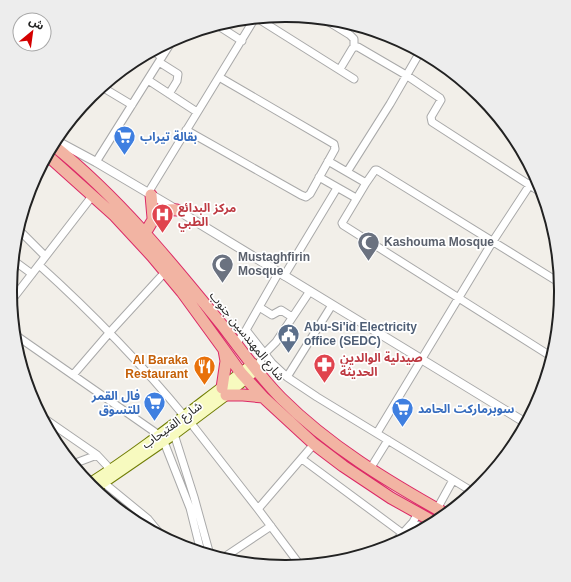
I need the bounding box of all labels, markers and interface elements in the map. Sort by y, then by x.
north arrow [12,12,52,52]
text: ش [27,14,46,33]
supermarket icon: بقالة تيراب [111,124,137,157]
place label: بقالة تيراب [140,130,198,144]
place label: مركز البدائع الطبي [178,201,236,232]
hospital icon: مركز البدائع الطبي [149,202,175,235]
mosque icon: Kashouma Mosque [355,229,381,262]
place label: Kashouma Mosque [384,235,494,249]
place label: Mustaghfirin Mosque [238,250,310,278]
mosque icon: Mustaghfirin Mosque [209,251,235,284]
street label: شارع المهندسين جنوب [205,288,287,385]
place label: Abu-Si'id Electricity office (SEDC) [304,320,417,348]
public building icon: Abu-Si'id Electricity office (SEDC) [275,321,301,354]
place label: صيدلية الوالدين الحديثة [340,351,423,379]
pharmacy icon: صيدلية الوالدين الحديثة [312,352,338,385]
place label: Al Baraka Restaurant [125,353,188,381]
restaurant icon: Al Baraka Restaurant [191,354,217,387]
place label: فال القمر للتسوق [91,389,140,417]
supermarket icon: فال القمر للتسوق [142,390,168,423]
supermarket icon: سوبرماركت الحامد [390,396,416,429]
street label: شارع الفتيحاب [139,399,206,453]
place label: سوبرماركت الحامد [418,402,514,416]

